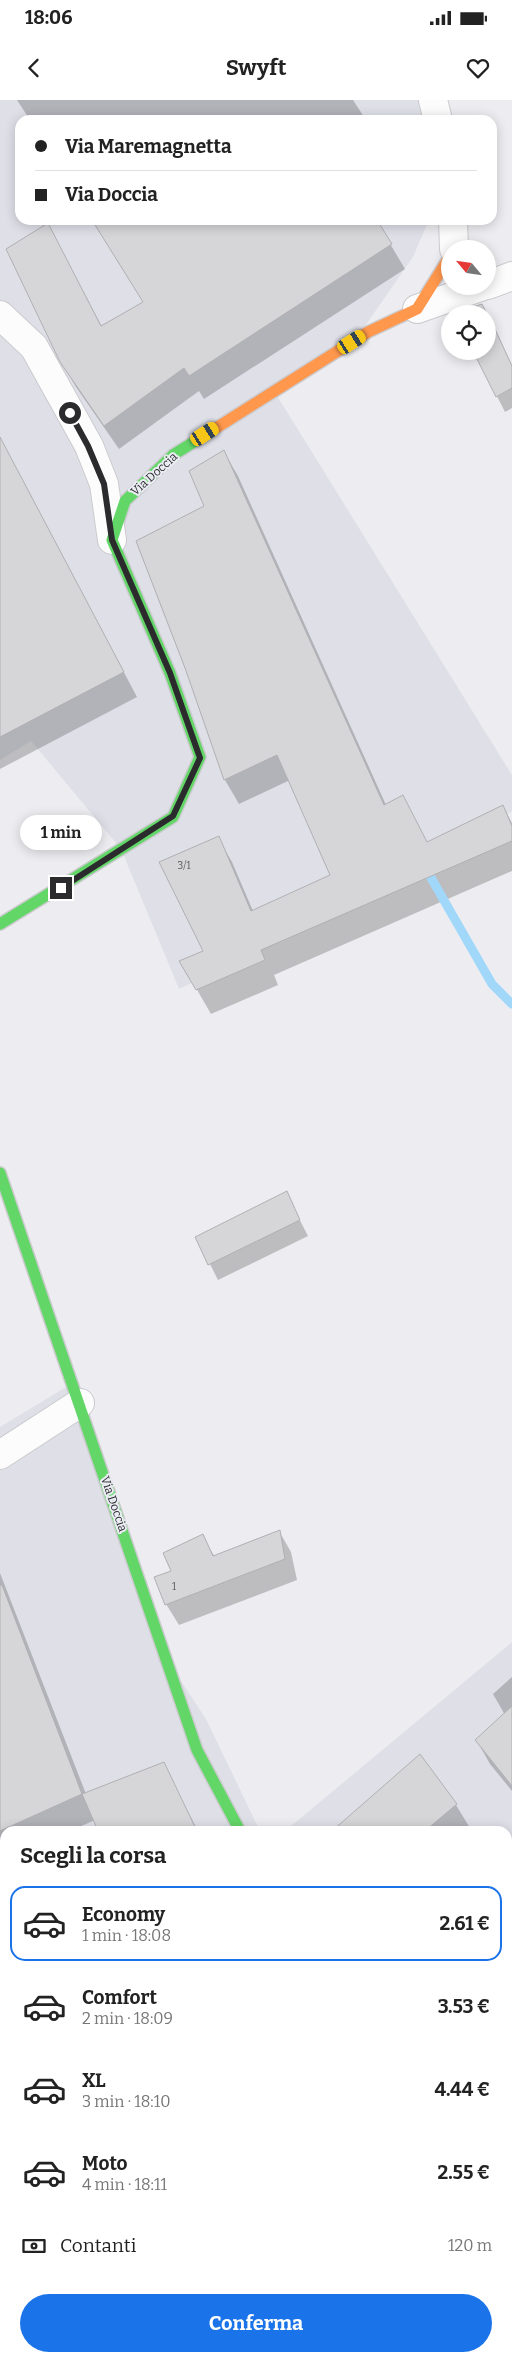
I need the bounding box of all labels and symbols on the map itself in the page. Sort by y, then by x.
north arrow [441,240,496,295]
car [335,328,368,356]
route start [59,402,81,424]
car [188,420,221,448]
street label: Via Doccia [128,449,180,498]
callout: 1 min [20,816,102,850]
house number: 3/1 [178,860,190,872]
route end [50,877,72,899]
street label: Via Doccia [98,1475,130,1534]
house number: 1 [172,1581,176,1593]

